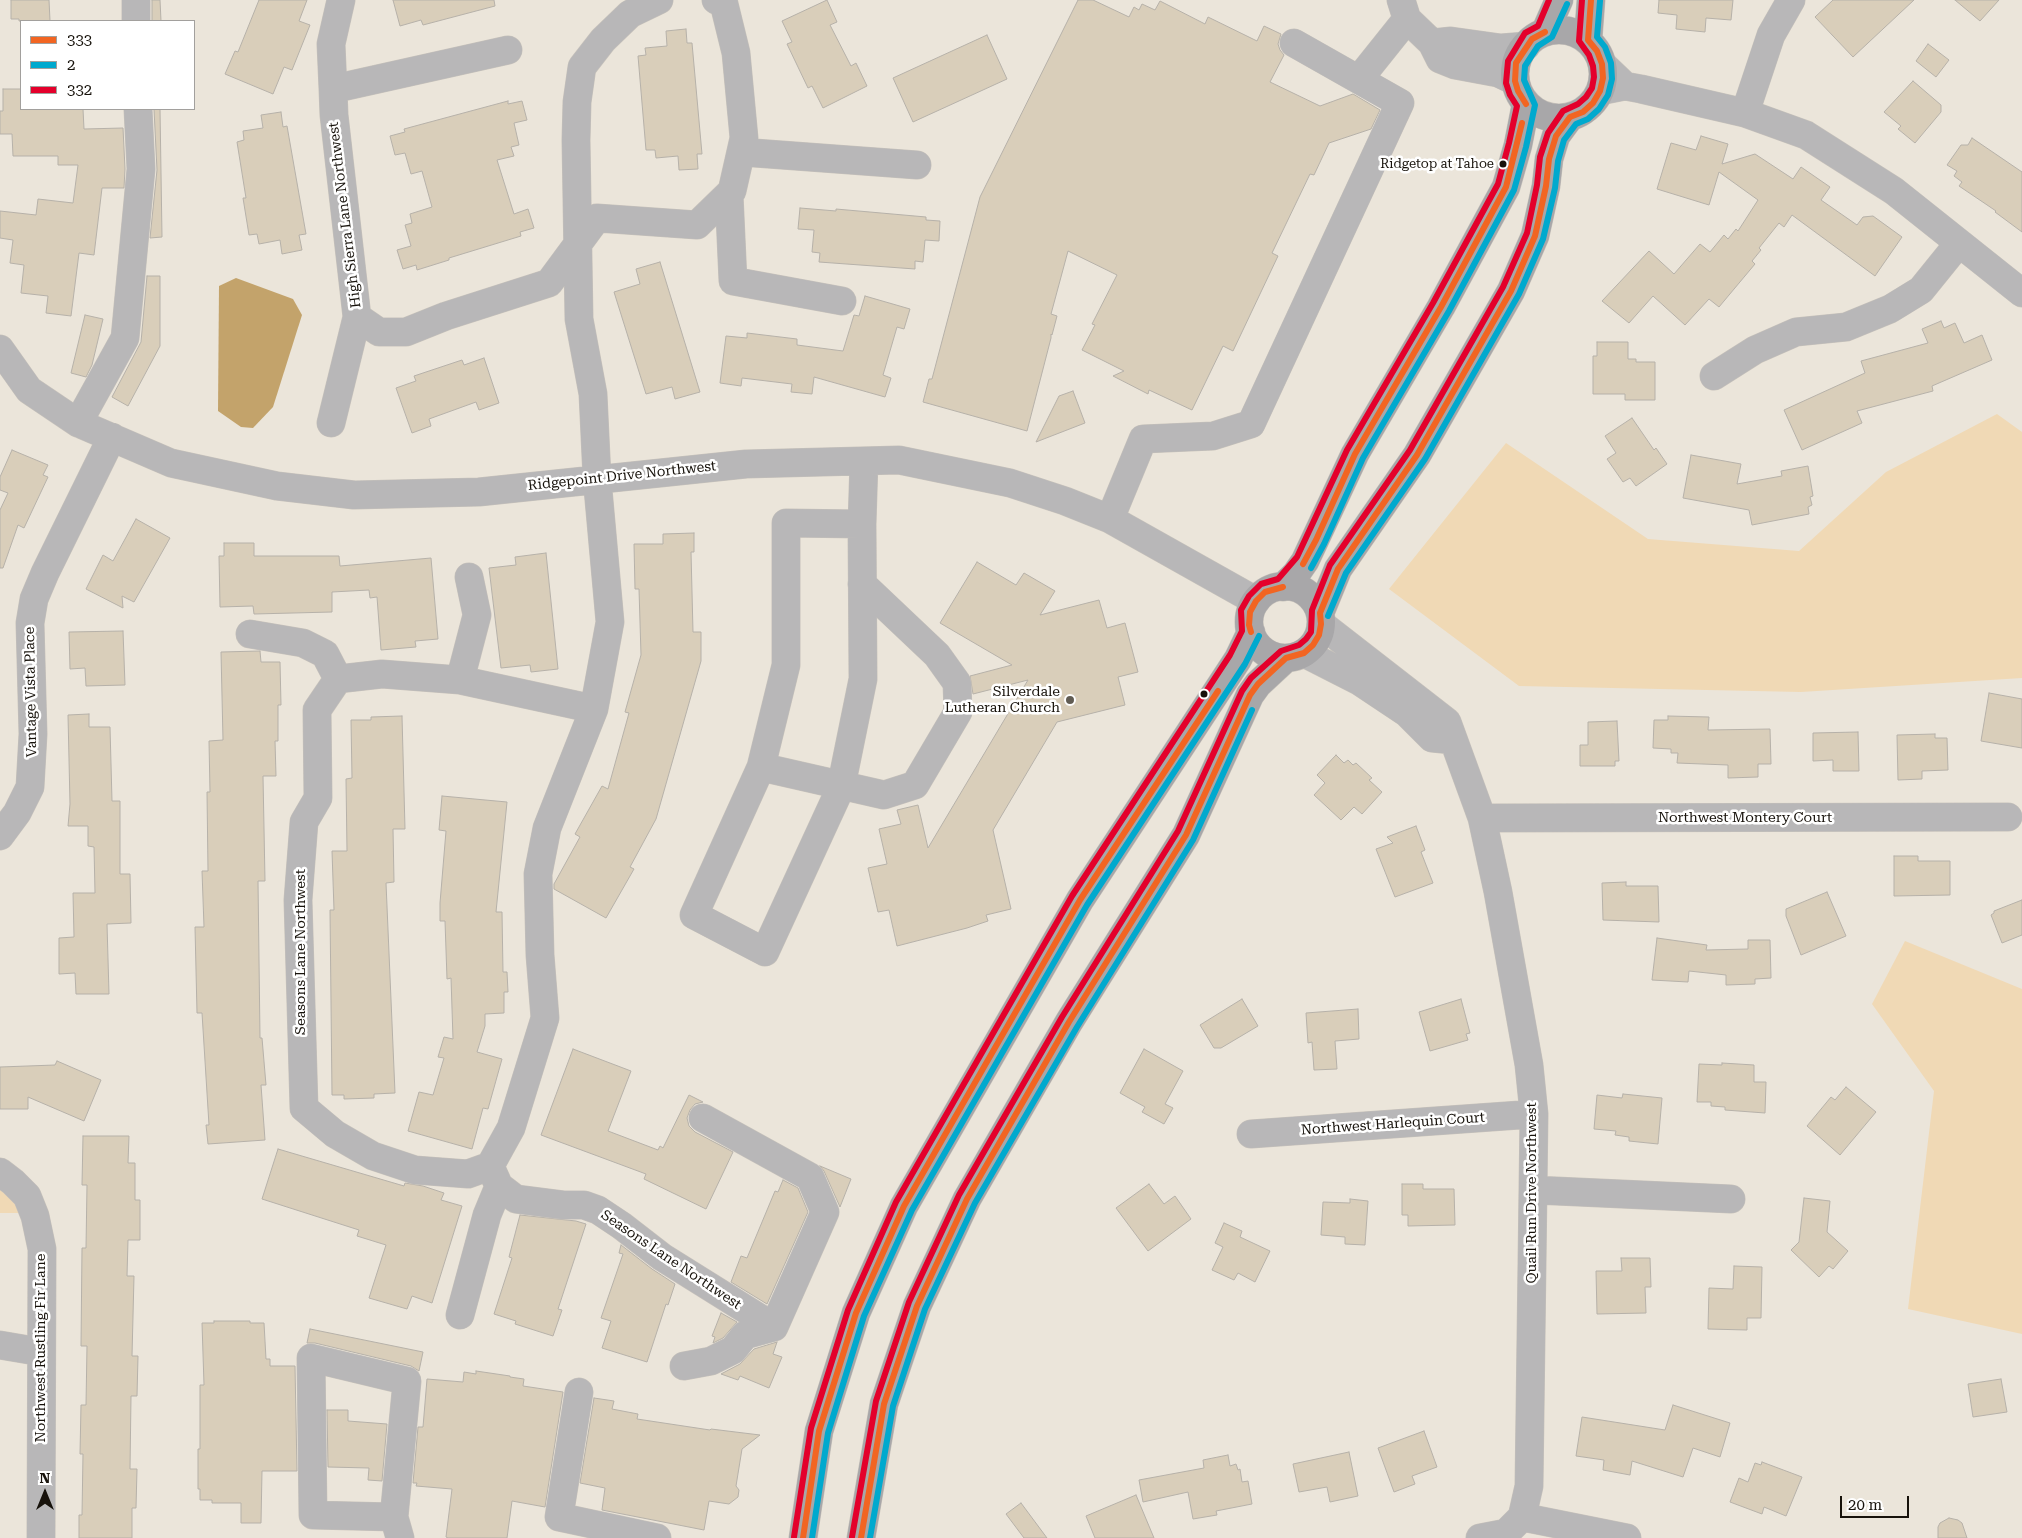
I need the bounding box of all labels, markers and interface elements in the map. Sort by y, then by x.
legend [20,20,195,110]
text: 333 [67,31,92,49]
text: 2 [67,56,75,74]
text: 332 [67,81,92,99]
street label: High Sierra Lane Northwest [325,121,365,309]
place label: Ridgetop at Tahoe [1380,156,1494,172]
marker: Ridgetop at Tahoe [1498,159,1508,169]
street label: Ridgepoint Drive Northwest [527,458,717,494]
street label: Vantage Vista Place [21,627,41,757]
place label: Silverdale Lutheran Church [945,684,1060,716]
unlabelled marker [1199,689,1209,699]
marker: Silverdale Lutheran Church [1064,694,1076,706]
street label: Northwest Montery Court [1658,810,1832,826]
street label: Seasons Lane Northwest [293,869,309,1035]
street label: Quail Run Drive Northwest [1524,1102,1540,1284]
street label: Northwest Harlequin Court [1300,1109,1486,1139]
street label: Seasons Lane Northwest [598,1207,744,1313]
street label: Northwest Rustling Fir Lane [33,1254,49,1442]
north arrow [20,1468,70,1518]
text: N [40,1470,50,1486]
scale bar [1842,1486,1911,1518]
text: 20 m [1848,1496,1882,1514]

